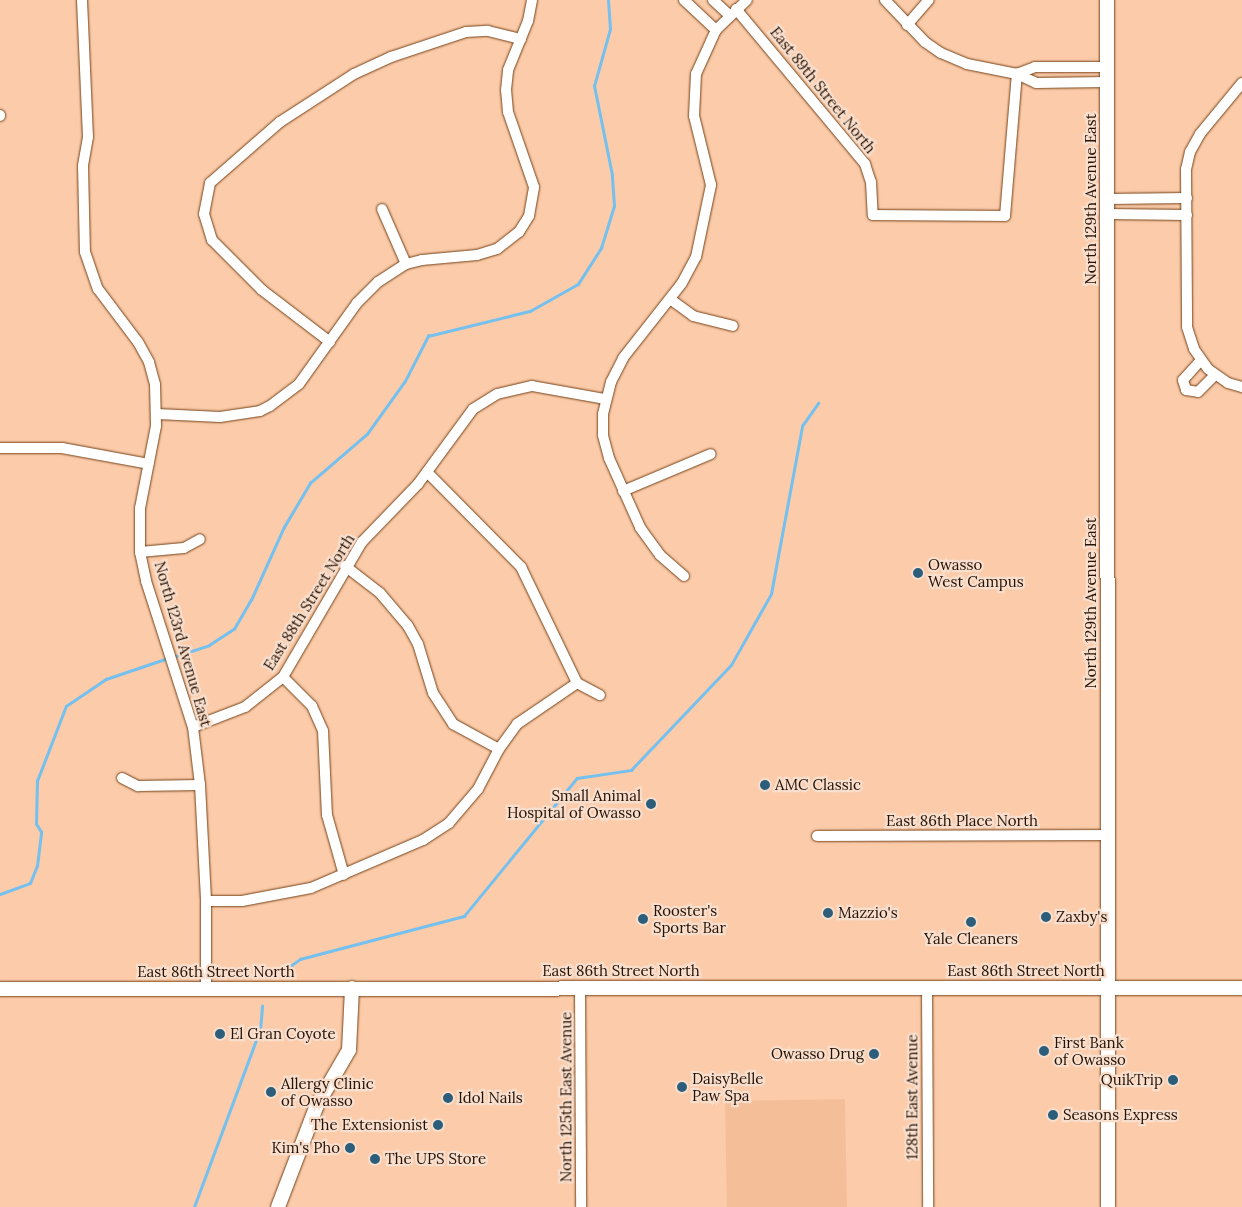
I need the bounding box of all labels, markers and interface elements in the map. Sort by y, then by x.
street label: East 89th Street North [766,23,880,157]
street label: North 129th Avenue East [1082,114,1100,284]
street label: North 129th Avenue East [1082,518,1100,688]
street label: East 88th Street North [260,531,358,673]
place label: Owasso West Campus [928,555,1024,590]
street label: North 123rd Avenue East [151,559,215,729]
marker: Owasso West Campus [912,567,924,579]
place label: AMC Classic [775,776,861,794]
marker: AMC Classic [759,779,771,791]
place label: Small Animal Hospital of Owasso [507,786,641,821]
marker: Small Animal Hospital of Owasso [645,798,657,810]
street label: East 86th Place North [886,812,1038,830]
place label: Rooster's Sports Bar [653,901,726,936]
place label: Mazzio's [838,904,898,922]
marker: Mazzio's [822,907,834,919]
place label: Zaxby's [1056,908,1107,926]
marker: Zaxby's [1040,911,1052,923]
marker: Rooster's Sports Bar [637,913,649,925]
marker: Yale Cleaners [965,916,977,928]
place label: Yale Cleaners [924,930,1018,948]
street label: East 86th Street North [542,962,700,980]
street label: East 86th Street North [947,962,1105,980]
street label: East 86th Street North [137,963,295,981]
street label: North 125th East Avenue [557,1012,575,1182]
place label: El Gran Coyote [230,1025,336,1043]
marker: El Gran Coyote [214,1028,226,1040]
place label: First Bank of Owasso [1054,1033,1126,1068]
street label: 128th East Avenue [903,1034,921,1160]
place label: Owasso Drug [771,1045,864,1063]
marker: First Bank of Owasso [1038,1045,1050,1057]
marker: Owasso Drug [868,1048,880,1060]
place label: DaisyBelle Paw Spa [692,1069,763,1104]
place label: QuikTrip [1101,1071,1163,1089]
place label: Allergy Clinic of Owasso [281,1074,374,1109]
marker: QuikTrip [1167,1074,1179,1086]
marker: DaisyBelle Paw Spa [676,1081,688,1093]
marker: Allergy Clinic of Owasso [265,1086,277,1098]
place label: Idol Nails [458,1089,523,1107]
marker: Idol Nails [442,1092,454,1104]
place label: Seasons Express [1063,1106,1178,1124]
marker: Seasons Express [1047,1109,1059,1121]
place label: The Extensionist [311,1116,428,1134]
marker: The Extensionist [432,1119,444,1131]
place label: Kim's Pho [272,1139,340,1157]
marker: Kim's Pho [344,1142,356,1154]
place label: The UPS Store [385,1150,486,1168]
marker: The UPS Store [369,1153,381,1165]

